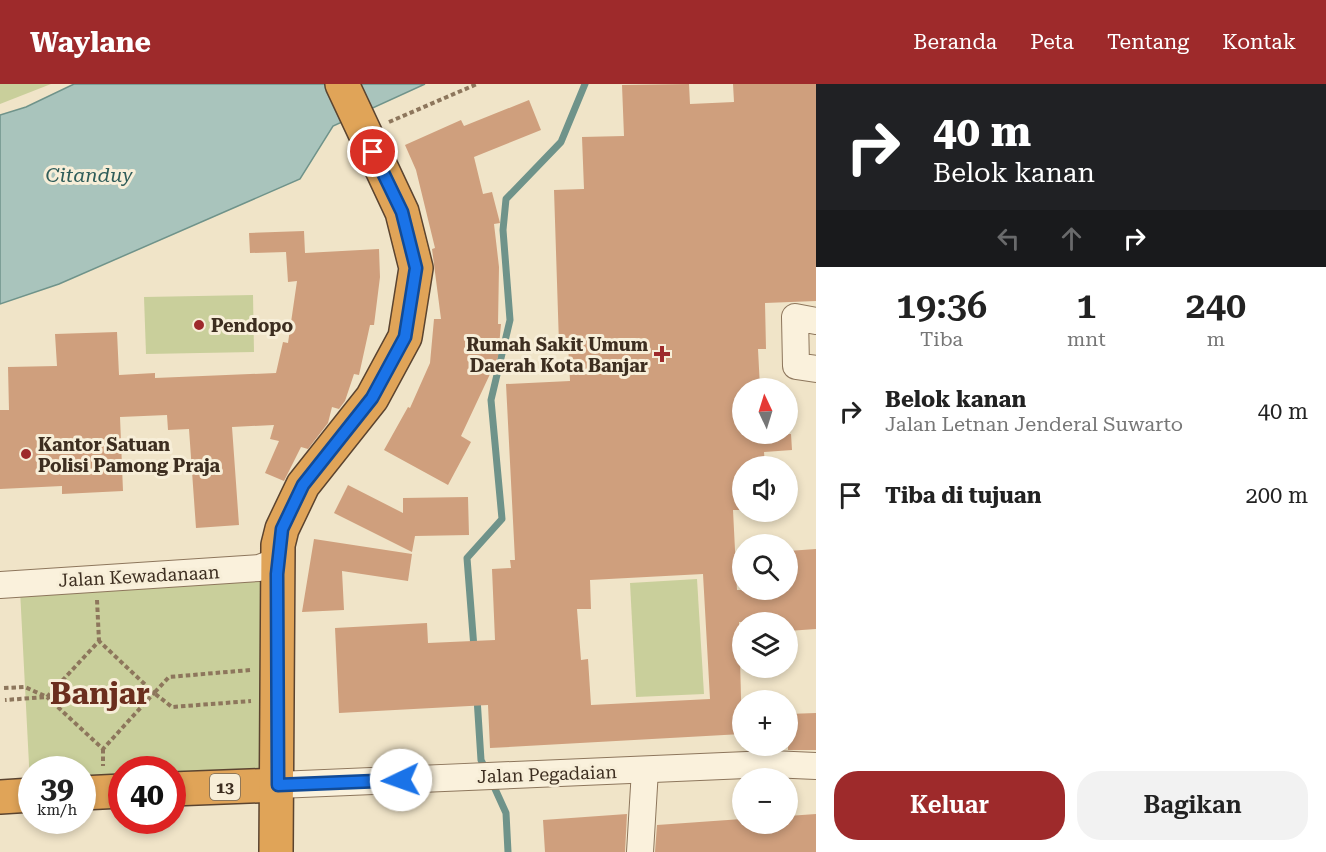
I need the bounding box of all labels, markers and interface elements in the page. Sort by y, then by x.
text: Waylane [30,26,151,59]
text: Beranda [913,30,997,54]
text: Peta [1030,30,1074,54]
text: Tentang [1107,30,1189,54]
text: Kontak [1222,30,1296,54]
text: 40 m [933,107,1031,156]
icon: right [834,108,912,186]
pin [347,126,398,177]
icon: arrive [356,135,389,168]
text: Belok kanan [933,157,1095,189]
water label: Citanduy [45,163,133,187]
icon: left [992,222,1025,255]
icon: ahead [1055,222,1088,255]
icon: right [1118,222,1151,255]
text: 19:36 [896,285,987,327]
text: 1 [1076,285,1096,327]
text: 240 [1186,285,1246,327]
place label: Pendopo [211,315,293,336]
marker: Pendopo [192,318,206,332]
text: Tiba [920,327,963,351]
text: mnt [1067,327,1106,351]
text: m [1207,327,1225,351]
place label: Rumah Sakit Umum Daerah Kota Banjar [466,334,649,376]
marker: Rumah Sakit Umum Daerah Kota Banjar [653,345,671,363]
north arrow [732,378,798,444]
map controls [732,378,798,834]
text: Belok kanan [885,387,1026,412]
icon: right [834,395,867,428]
text: 40 m [1258,399,1308,424]
text: Jalan Letnan Jenderal Suwarto [885,412,1183,436]
place label: Kantor Satuan Polisi Pamong Praja [38,434,221,476]
marker: Kantor Satuan Polisi Pamong Praja [19,447,33,461]
button: sound [732,456,798,522]
icon: arrive [834,479,867,512]
text: Tiba di tujuan [885,483,1041,508]
text: 200 m [1245,483,1308,508]
button: search [732,534,798,600]
street label: Jalan Kewadanaan [58,561,221,591]
button: layers [732,612,798,678]
district label: Banjar [50,676,150,711]
button: + [732,690,798,756]
position arrow [369,748,433,812]
speed limit sign: 40 [108,756,186,834]
street label: Jalan Pegadaian [477,761,618,787]
button: − [732,768,798,834]
text: 39 [40,770,74,805]
button: Keluar [834,771,1065,840]
button: Bagikan [1077,771,1308,840]
road number: 13 [210,774,240,800]
text: km/h [37,801,77,819]

